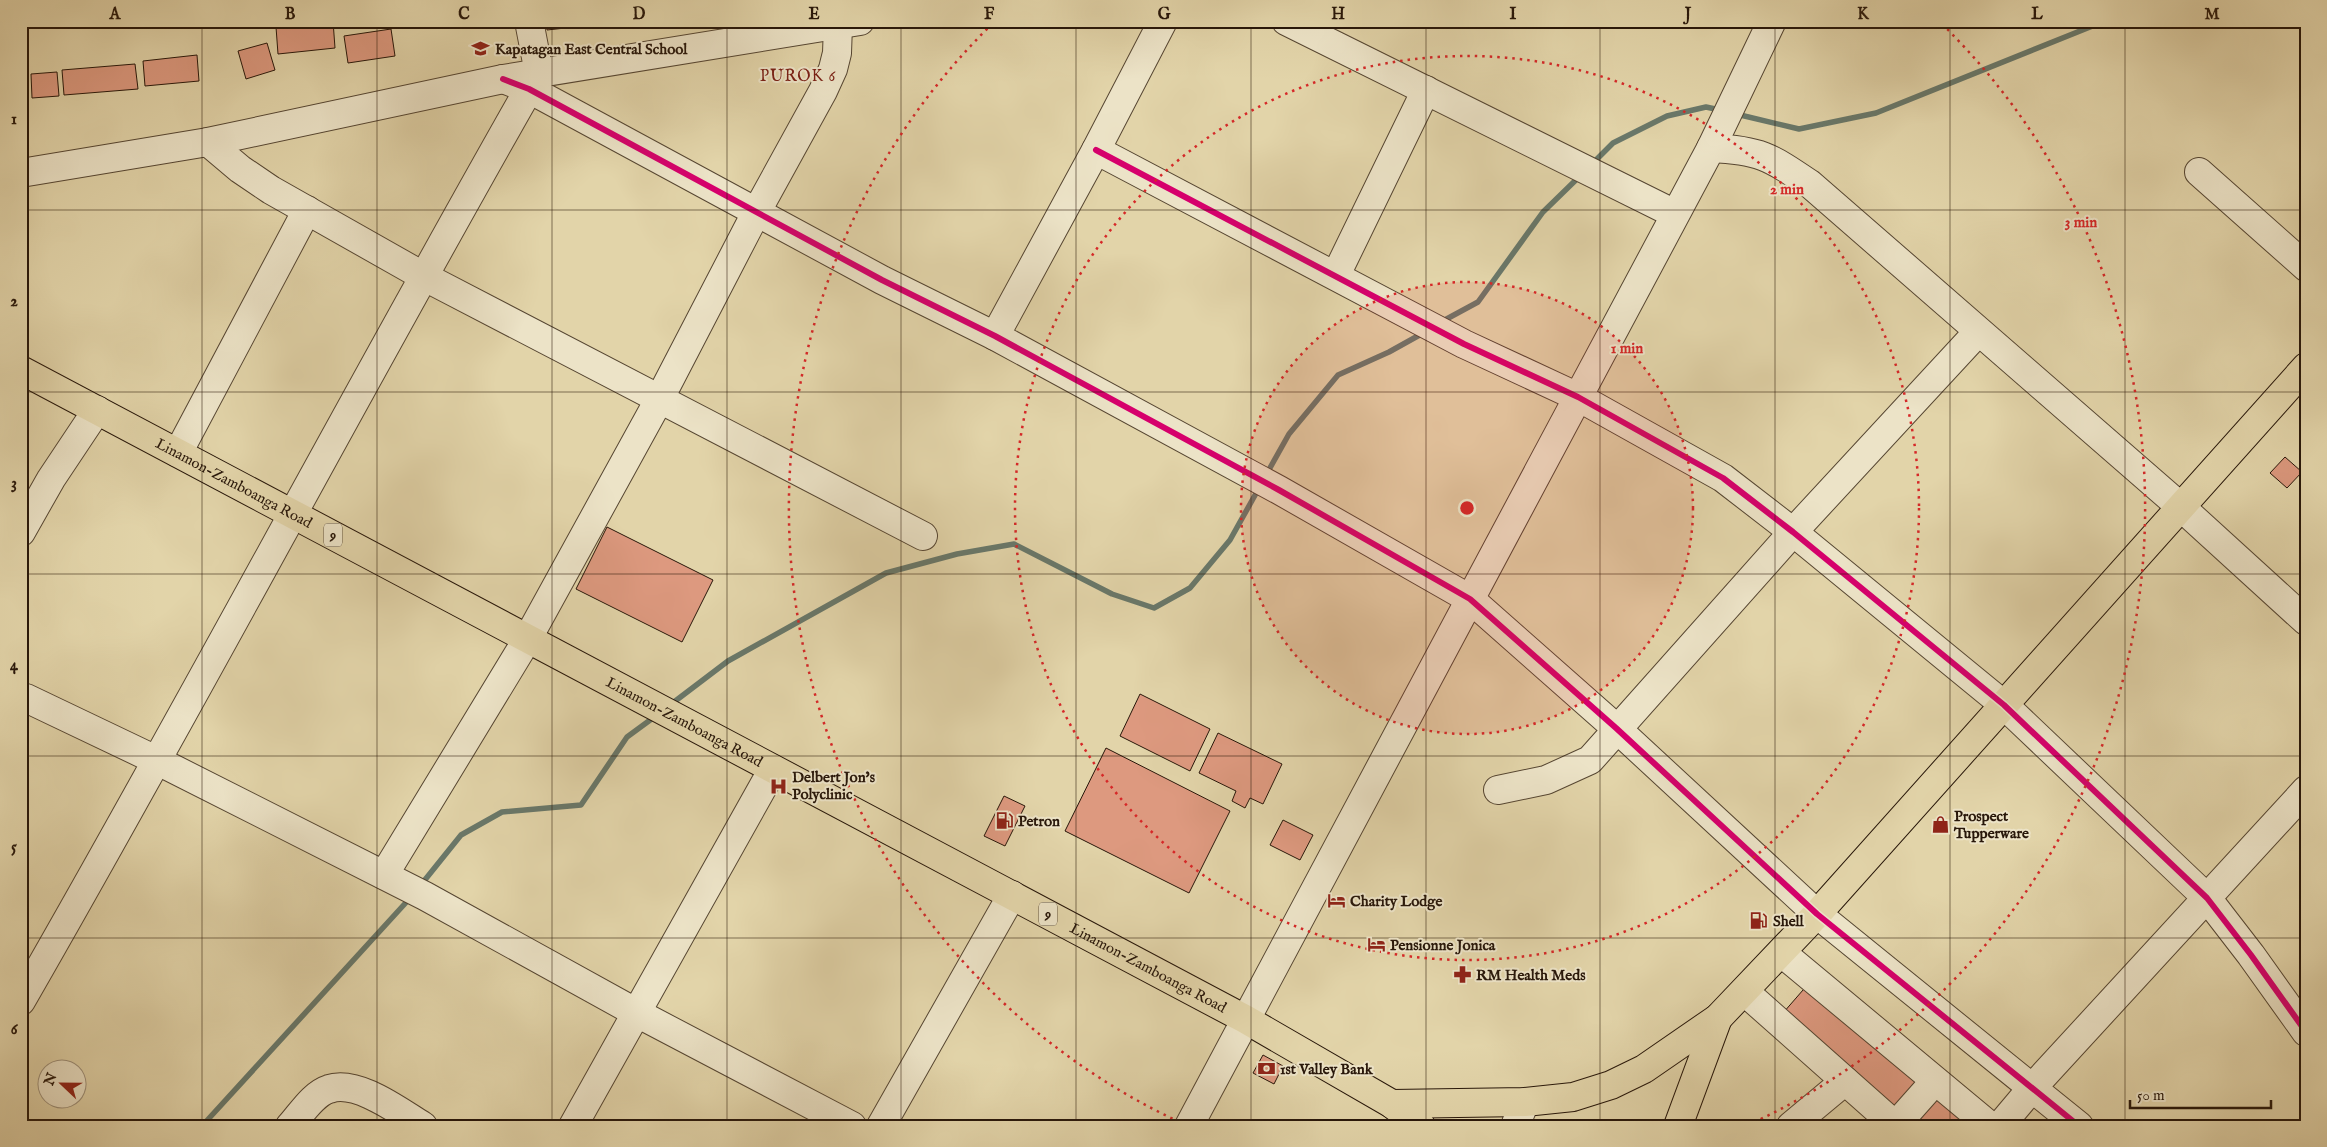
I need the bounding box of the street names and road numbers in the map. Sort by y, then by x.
street label: Linamon-Zamboanga Road [152,434,316,533]
road number: 9 [324,524,342,546]
street label: Linamon-Zamboanga Road [603,673,767,772]
road number: 9 [1039,902,1057,926]
street label: Linamon-Zamboanga Road [1066,919,1231,1018]

